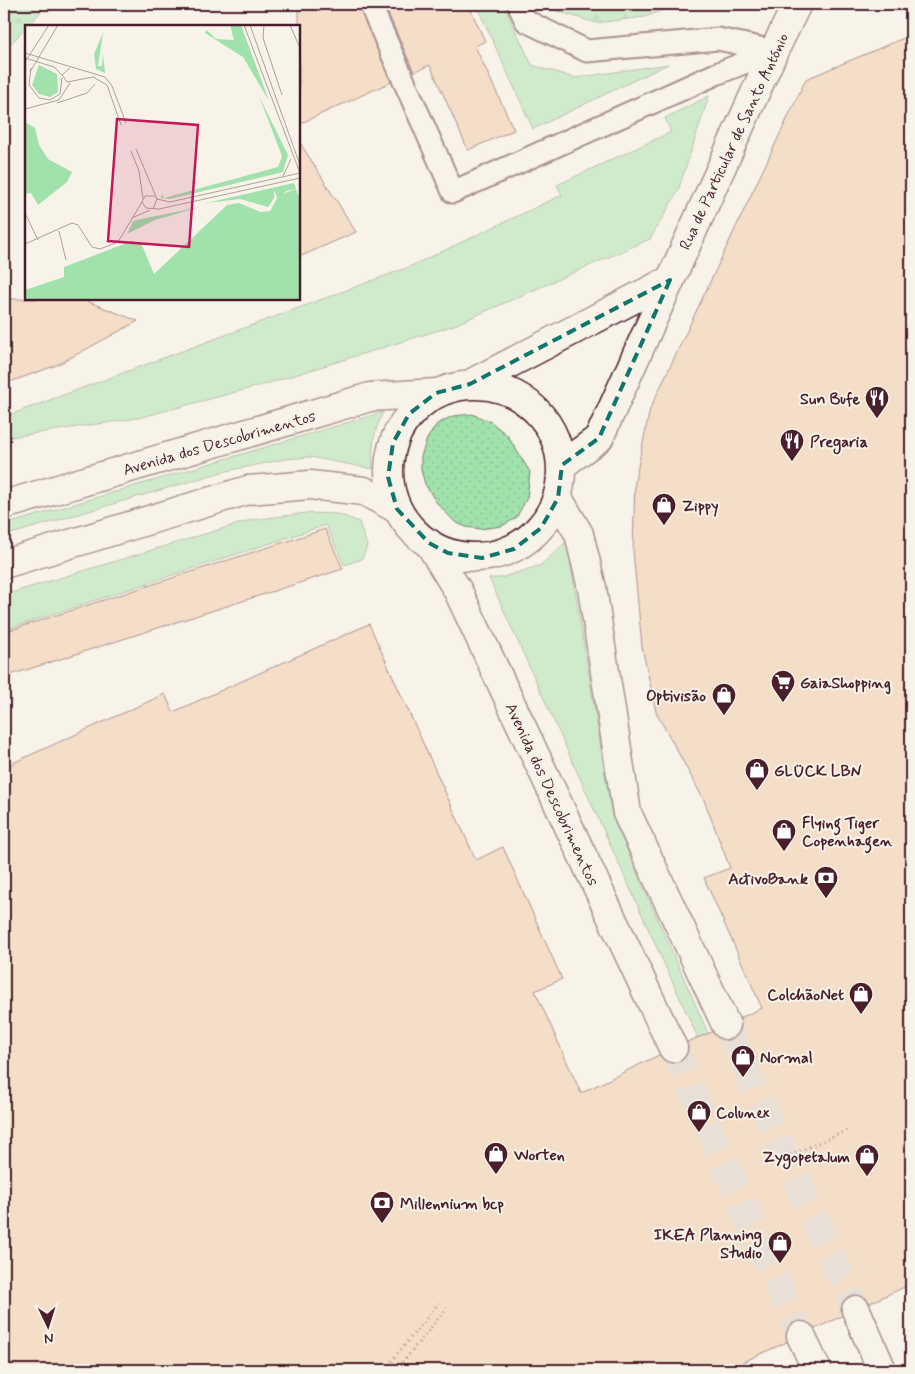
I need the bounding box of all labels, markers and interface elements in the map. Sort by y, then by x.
inset map [25,25,300,300]
street label: Rua de Particular de Santo António [675,30,794,253]
restaurant icon: Sun Bufe [864,385,890,419]
place label: Sun Bufe [800,389,860,410]
street label: Avenida dos Descobrimentos [121,406,318,481]
restaurant icon: Pregaria [779,428,805,462]
place label: Pregaria [810,432,868,455]
shop icon: Zippy [651,492,677,526]
place label: Zippy [682,496,719,517]
supermarket icon: GaiaShopping [770,669,796,703]
place label: GaiaShopping [800,673,891,695]
shop icon: Optivisão [711,682,737,716]
place label: Optivisão [646,686,706,707]
street label: Avenida dos Descobrimentos [500,700,603,890]
shop icon: GLÜCK LBN [744,757,770,791]
place label: GLÜCK LBN [774,761,862,782]
place label: Flying Tiger Copenhagen [802,813,893,854]
shop icon: Flying Tiger Copenhagen [771,818,797,852]
bank icon: ActivoBank [813,865,839,899]
place label: ActivoBank [728,869,808,890]
shop icon: ColchãoNet [848,981,874,1015]
place label: ColchãoNet [767,985,844,1006]
shop icon: Normal [730,1044,756,1078]
place label: Normal [760,1048,813,1069]
shop icon: Colunex [686,1099,712,1133]
place label: Colunex [716,1103,770,1124]
shop icon: Worten [483,1141,509,1175]
shop icon: Zygopetalum [854,1143,880,1177]
place label: Worten [513,1145,565,1166]
place label: Zygopetalum [763,1147,850,1170]
bank icon: Millennium bcp [369,1190,395,1224]
place label: Millennium bcp [400,1194,504,1215]
place label: IKEA Planning Studio [654,1225,762,1264]
shop icon: IKEA Planning Studio [767,1230,793,1264]
north arrow [22,1302,72,1352]
text: N [44,1329,54,1347]

